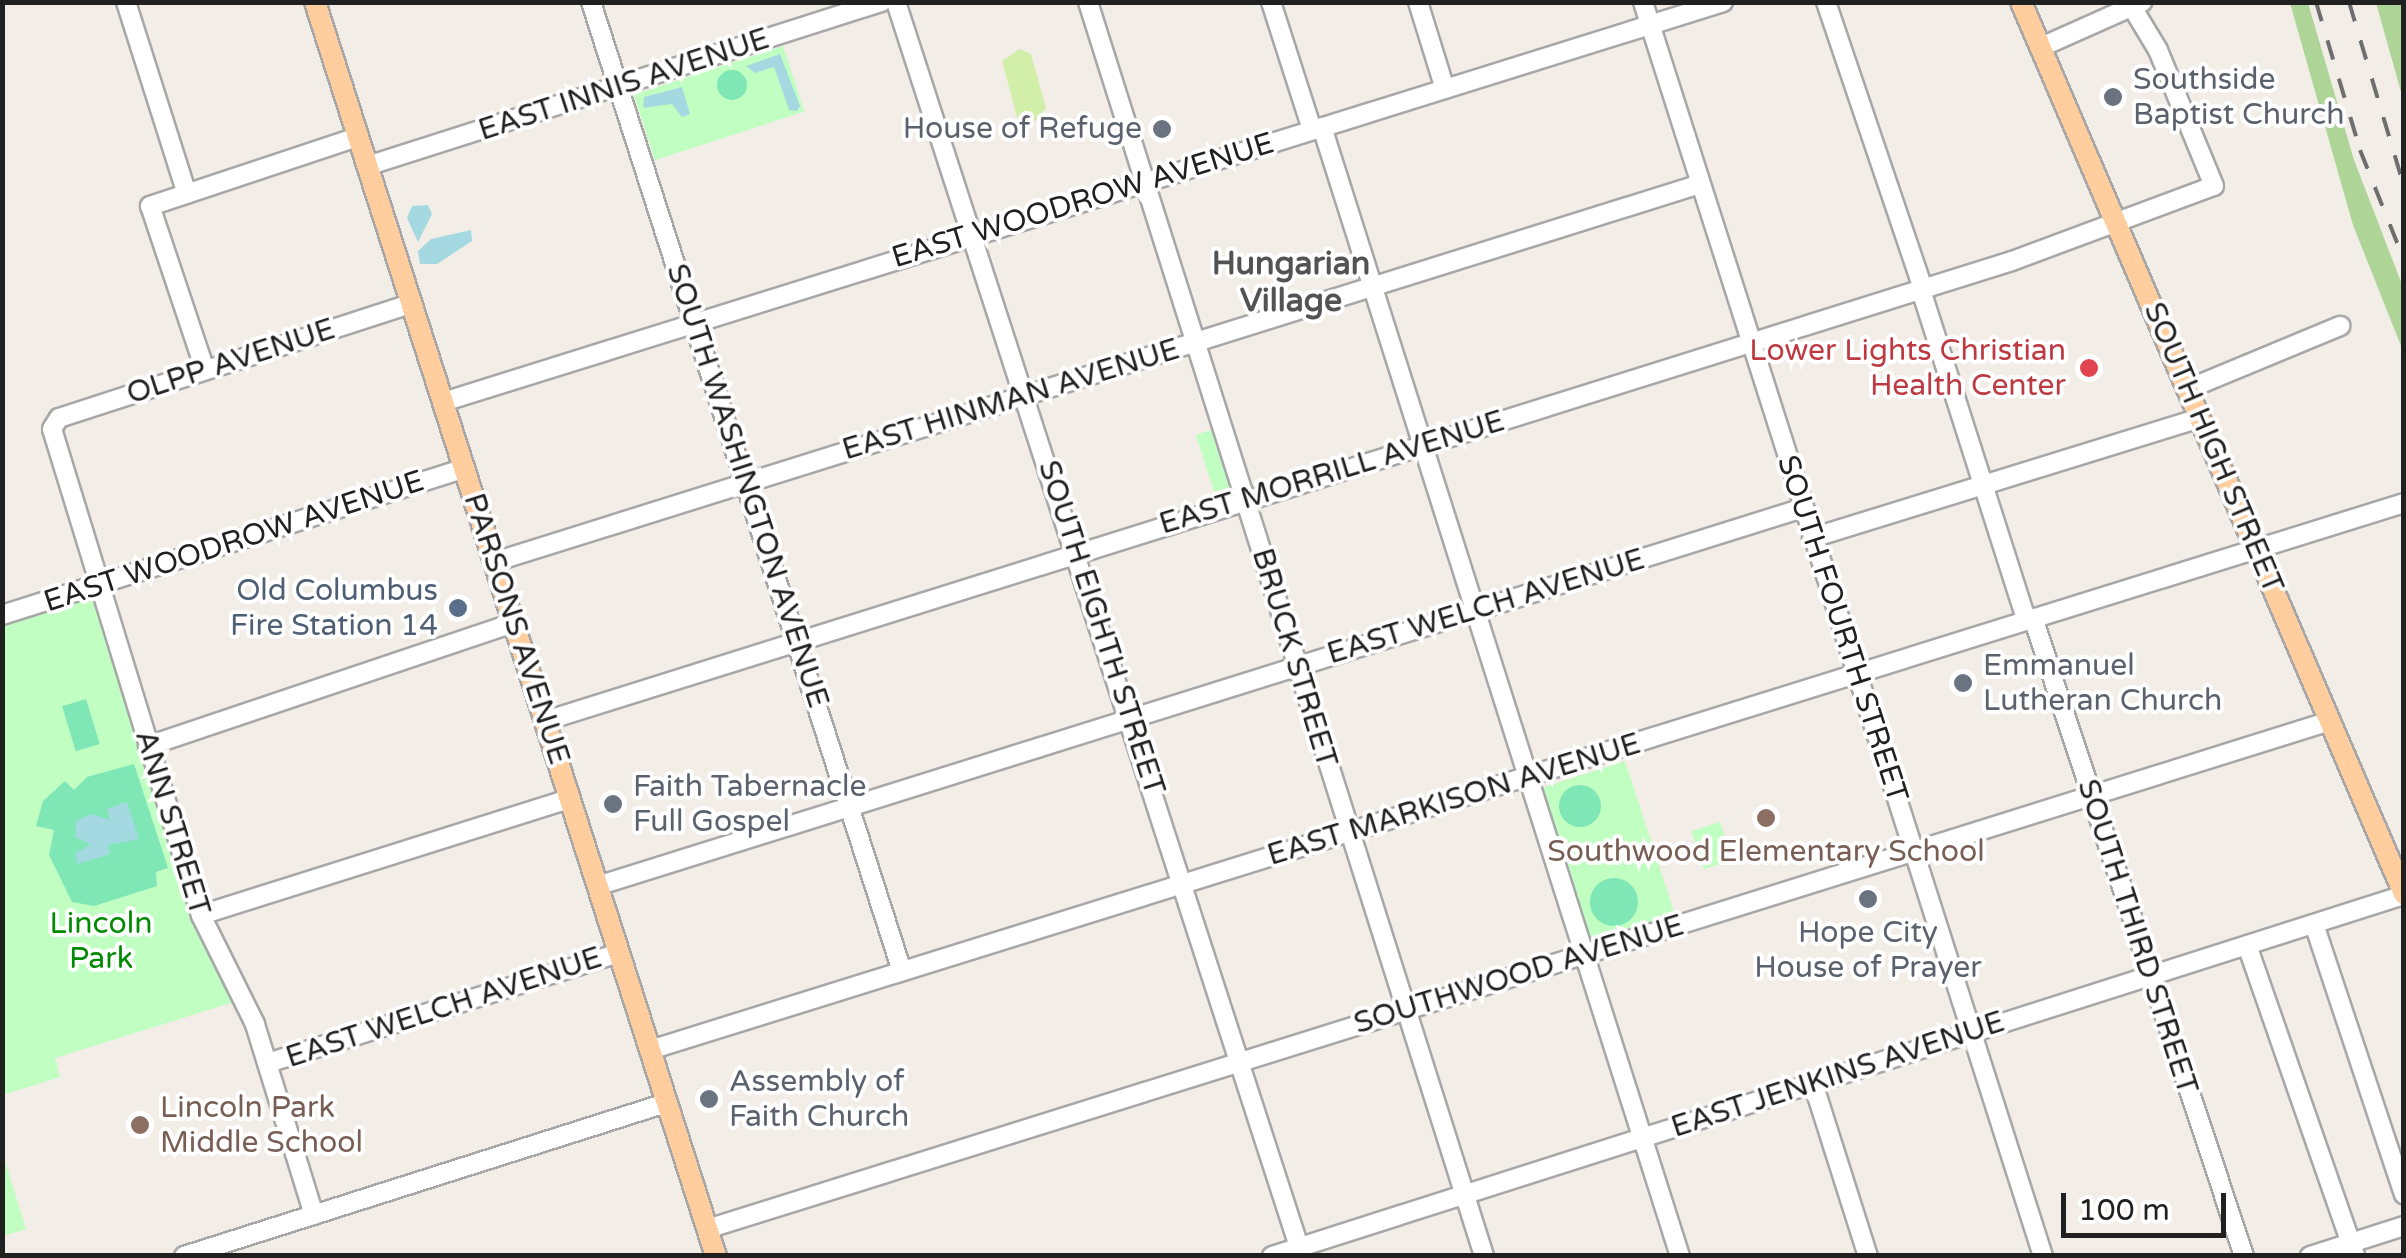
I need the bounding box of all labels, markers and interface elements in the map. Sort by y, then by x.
street label: EAST INNIS AVENUE [474,21,774,149]
place label: Southside Baptist Church [2133,62,2344,132]
marker: Southside Baptist Church [2102,86,2124,108]
place label: House of Refuge [903,111,1142,147]
marker: House of Refuge [1151,118,1173,140]
street label: EAST WOODROW AVENUE [888,126,1278,276]
district label: Hungarian Village [1212,246,1370,321]
street label: SOUTH WASHINGTON AVENUE [658,260,836,712]
street label: SOUTH HIGH STREET [2135,297,2291,599]
street label: OLPP AVENUE [122,311,340,413]
street label: EAST HINMAN AVENUE [838,332,1184,468]
place label: Lower Lights Christian Health Center [1749,333,2066,404]
marker: Lower Lights Christian Health Center [2076,355,2102,381]
street label: EAST MORRILL AVENUE [1155,403,1509,543]
street label: SOUTH FOURTH STREET [1769,451,1915,807]
street label: SOUTH EIGHTH STREET [1030,456,1172,800]
street label: EAST WOODROW AVENUE [39,463,429,621]
street label: PARSONS AVENUE [455,489,577,769]
street label: EAST WELCH AVENUE [1323,542,1649,672]
street label: BRUCK STREET [1244,544,1344,772]
place label: Old Columbus Fire Station 14 [230,573,438,644]
marker: Old Columbus Fire Station 14 [447,597,469,619]
place label: Emmanuel Lutheran Church [1983,648,2222,718]
marker: Emmanuel Lutheran Church [1952,672,1974,694]
street label: ANN STREET [127,726,217,920]
street label: EAST MARKISON AVENUE [1263,726,1645,874]
place label: Faith Tabernacle Full Gospel [633,769,867,840]
street label: SOUTH THIRD STREET [2069,775,2205,1099]
marker: Faith Tabernacle Full Gospel [602,793,624,815]
marker: Southwood Elementary School [1755,807,1777,829]
place label: Southwood Elementary School [1547,834,1985,870]
marker: Hope City House of Prayer [1857,888,1879,910]
park label: Lincoln Park [50,906,152,976]
street label: SOUTHWOOD AVENUE [1350,908,1688,1042]
place label: Hope City House of Prayer [1754,915,1982,986]
street label: EAST WELCH AVENUE [282,940,606,1076]
street label: EAST JENKINS AVENUE [1667,1004,2009,1146]
place label: Assembly of Faith Church [729,1064,909,1134]
marker: Assembly of Faith Church [698,1088,720,1110]
place label: Lincoln Park Middle School [160,1090,363,1160]
marker: Lincoln Park Middle School [129,1114,151,1136]
scale bar [2066,1173,2231,1235]
text: 100 m [2078,1192,2170,1229]

